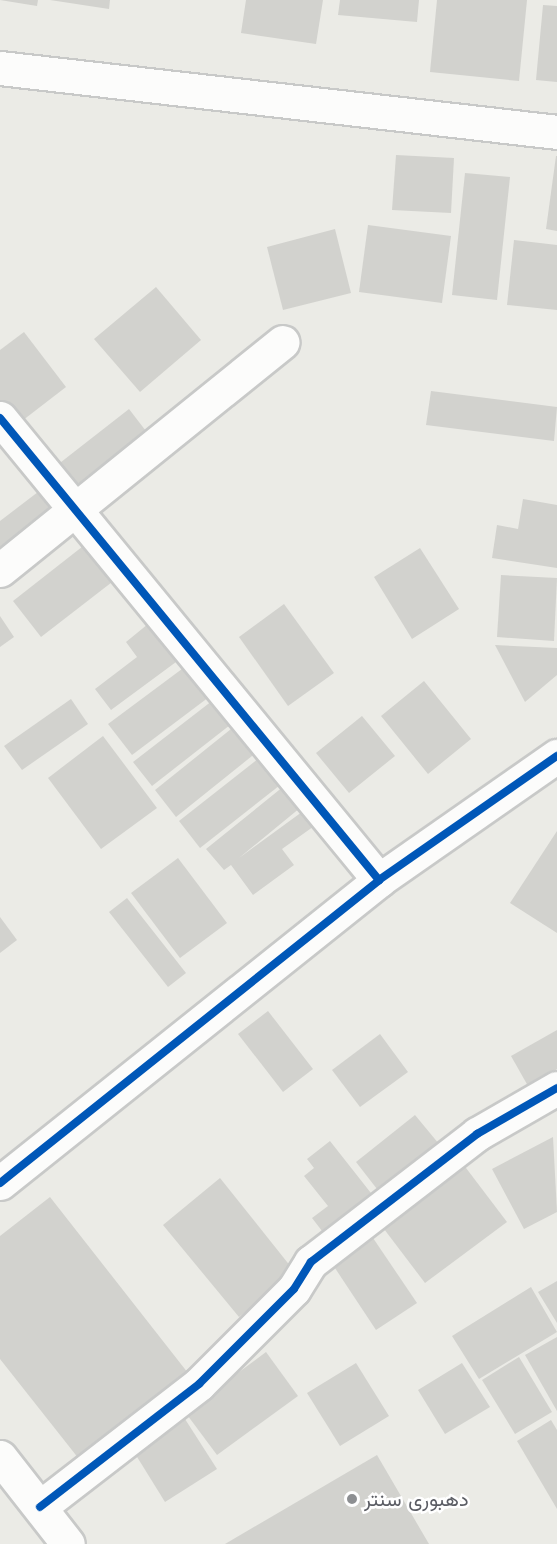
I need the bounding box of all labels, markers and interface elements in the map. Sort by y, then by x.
place label: دهبوری سنتر [364,1487,468,1511]
marker: دهبوری سنتر [345,1492,359,1506]

